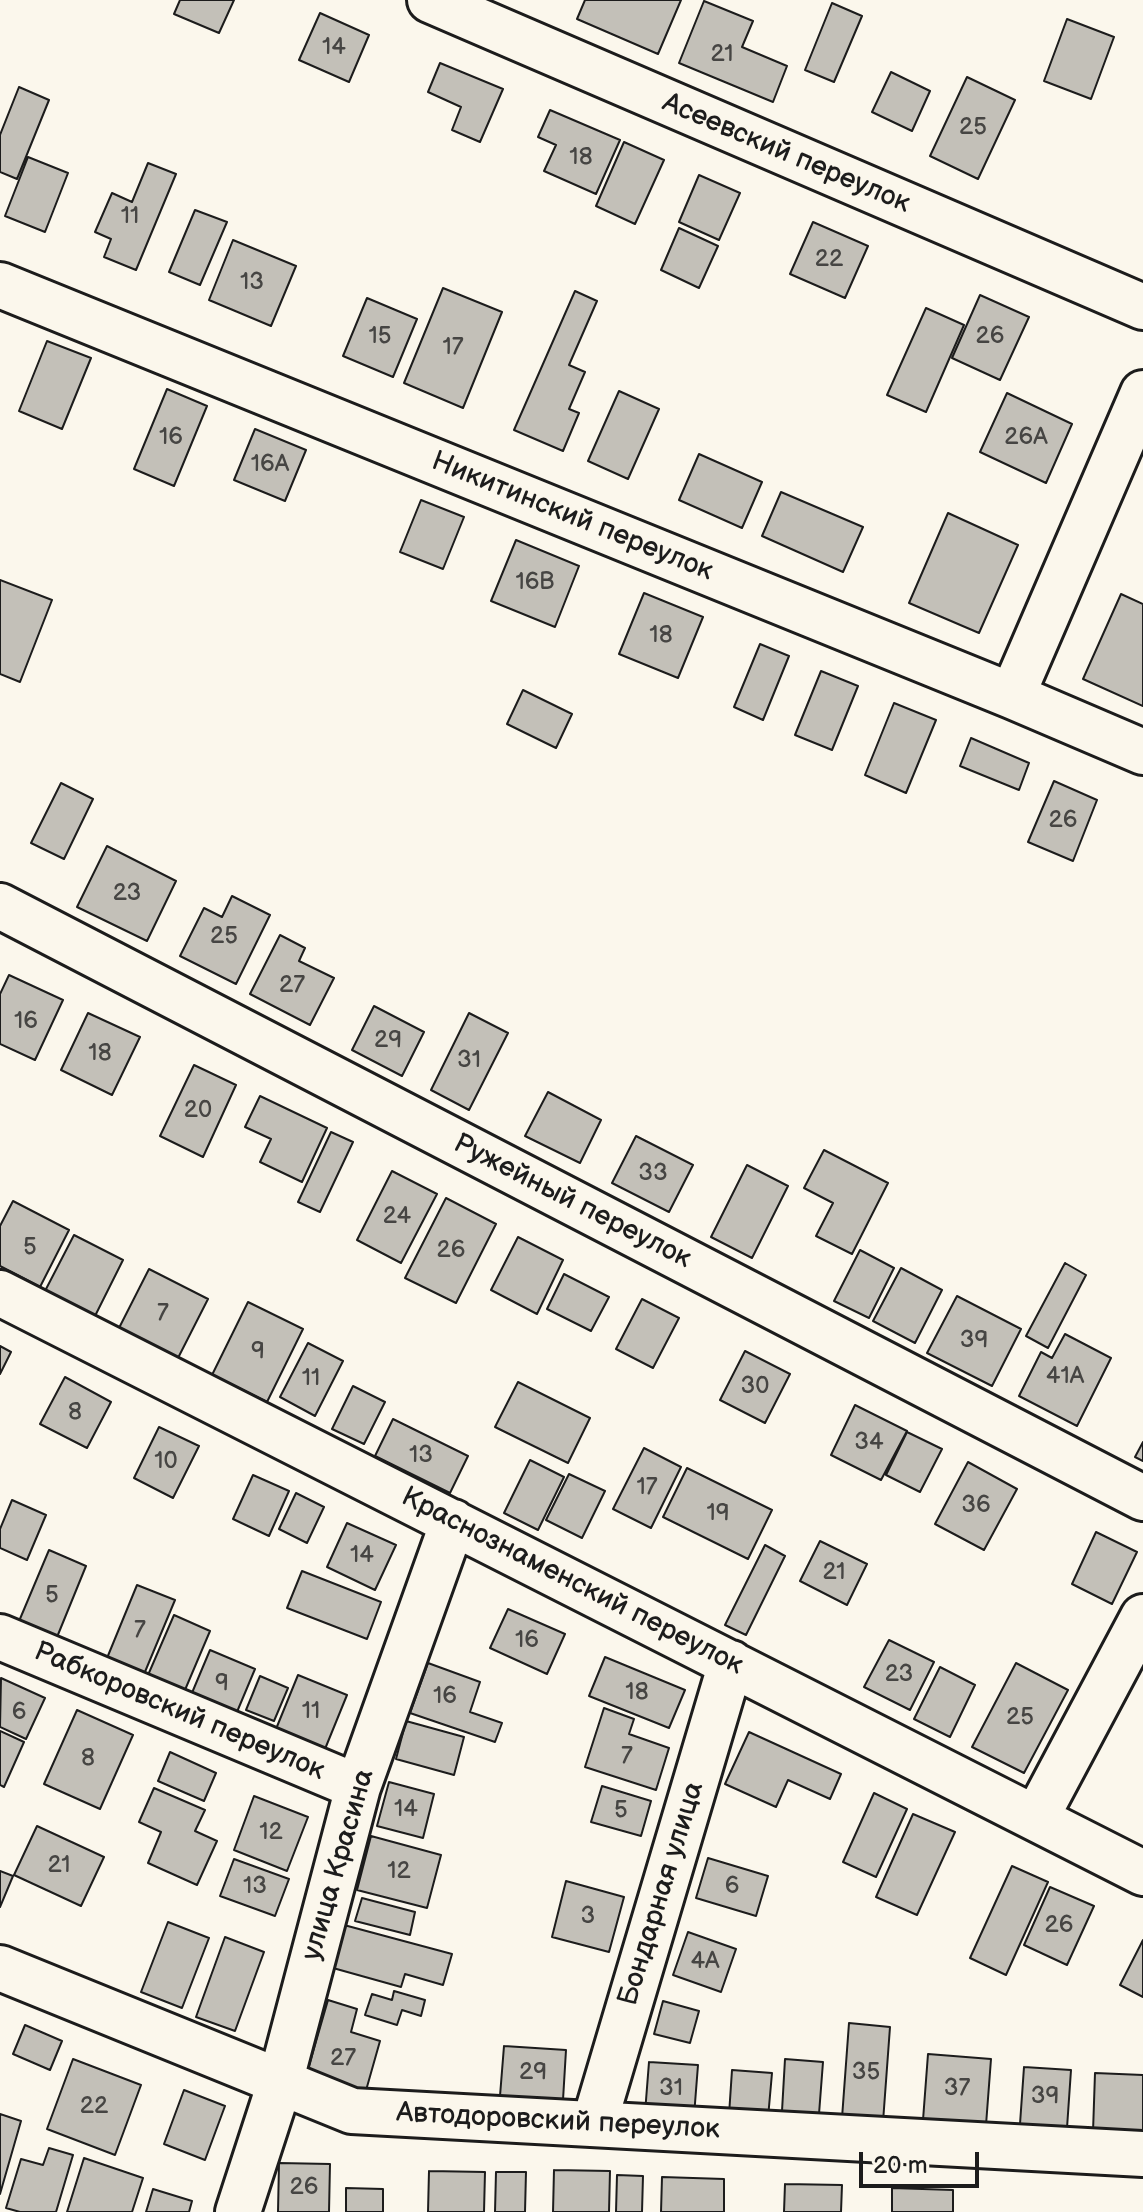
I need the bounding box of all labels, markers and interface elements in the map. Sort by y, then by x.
house number: 14 [322,34,346,62]
house number: 21 [710,41,734,69]
street label: Асеевский переулок [657,87,915,221]
house number: 25 [959,114,987,142]
house number: 18 [569,144,593,172]
house number: 11 [121,203,139,231]
house number: 22 [815,246,843,274]
house number: 13 [240,269,264,297]
house number: 15 [368,323,392,351]
house number: 26 [976,323,1004,351]
house number: 17 [442,334,464,362]
house number: 16 [159,424,183,452]
house number: 26А [1004,424,1048,452]
street label: Никитинский переулок [426,445,718,589]
house number: 16А [251,451,289,479]
house number: 16В [515,569,555,597]
house number: 18 [649,622,673,650]
house number: 26 [1049,807,1077,835]
house number: 23 [113,880,141,908]
house number: 25 [210,923,238,951]
house number: 27 [279,972,305,1000]
house number: 16 [14,1008,38,1036]
house number: 29 [374,1027,402,1055]
house number: 18 [88,1040,112,1068]
house number: 31 [457,1047,481,1075]
house number: 20 [184,1097,212,1125]
street label: Ружейный переулок [447,1127,697,1277]
house number: 33 [638,1160,668,1188]
house number: 24 [383,1203,411,1231]
house number: 5 [23,1234,37,1262]
house number: 26 [437,1237,465,1265]
house number: 7 [157,1300,169,1328]
house number: 39 [960,1327,988,1355]
house number: 9 [251,1338,265,1366]
house number: 41А [1046,1363,1084,1391]
house number: 11 [302,1365,320,1393]
house number: 30 [741,1373,769,1401]
house number: 8 [68,1399,82,1427]
house number: 34 [854,1429,884,1457]
house number: 13 [409,1442,433,1470]
house number: 10 [154,1448,178,1476]
house number: 17 [636,1474,658,1502]
street label: Краснознаменский переулок [395,1481,749,1683]
house number: 36 [961,1492,991,1520]
house number: 19 [706,1500,730,1528]
house number: 14 [350,1542,374,1570]
house number: 21 [822,1559,846,1587]
house number: 5 [45,1582,59,1610]
house number: 7 [134,1617,146,1645]
house number: 16 [515,1627,539,1655]
street label: Рабкоровский переулок [28,1635,330,1789]
house number: 23 [885,1661,913,1689]
house number: 9 [215,1670,229,1698]
house number: 18 [625,1679,649,1707]
house number: 16 [433,1683,457,1711]
house number: 11 [302,1698,320,1726]
house number: 6 [12,1699,26,1727]
house number: 25 [1006,1704,1034,1732]
house number: 7 [621,1743,633,1771]
house number: 8 [81,1745,95,1773]
street label: улица Красина [296,1766,382,1964]
street label: Бондарная улица [612,1778,712,2010]
house number: 14 [394,1796,418,1824]
house number: 5 [614,1797,628,1825]
house number: 12 [259,1819,283,1847]
house number: 21 [47,1852,71,1880]
house number: 12 [387,1858,411,1886]
house number: 13 [243,1873,267,1901]
house number: 6 [725,1873,739,1901]
house number: 3 [581,1903,595,1931]
house number: 26 [1045,1912,1073,1940]
house number: 4А [690,1948,720,1976]
house number: 27 [330,2045,356,2073]
house number: 29 [519,2059,547,2087]
house number: 35 [852,2059,880,2087]
house number: 31 [659,2075,683,2103]
house number: 37 [944,2075,970,2103]
house number: 39 [1031,2083,1059,2111]
house number: 22 [80,2093,108,2121]
street label: Автодоровский переулок [395,2097,721,2147]
scale bar [863,2136,983,2186]
text: 20 m [873,2151,928,2180]
house number: 26 [290,2174,318,2202]

